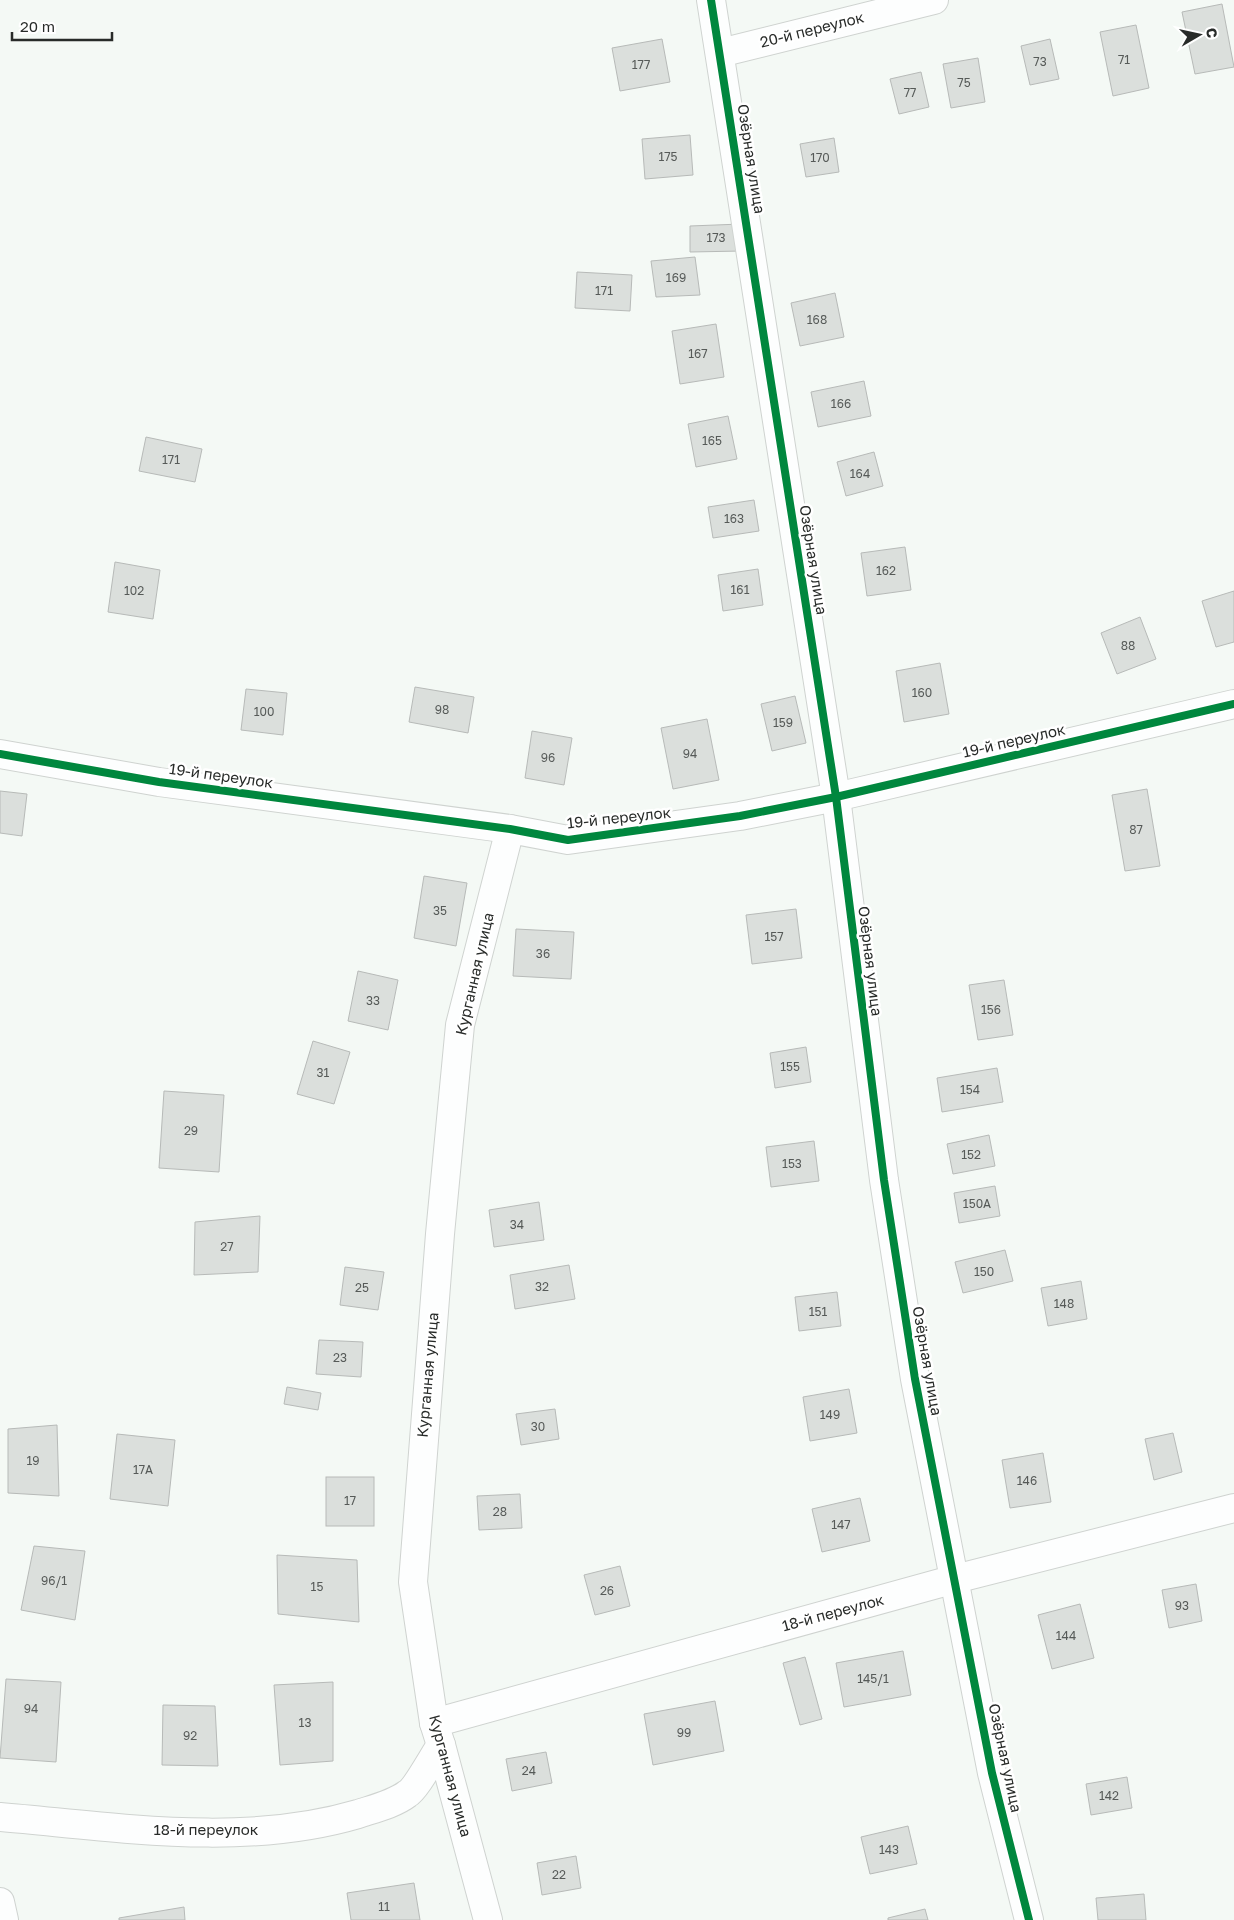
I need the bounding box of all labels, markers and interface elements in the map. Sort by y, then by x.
street label: 20-й переулок [758,7,866,51]
scale bar [12,10,112,42]
north arrow [1174,10,1224,60]
text: 20 m [20,17,55,35]
text: С [1203,27,1222,39]
house number: 71 [1118,52,1130,67]
house number: 73 [1033,54,1047,69]
house number: 177 [632,57,650,72]
house number: 75 [957,75,971,90]
house number: 77 [904,85,916,100]
street label: Озёрная улица [734,103,770,215]
house number: 175 [658,149,678,164]
house number: 170 [810,150,830,165]
house number: 173 [706,230,726,245]
house number: 169 [666,270,686,285]
house number: 171 [595,283,613,298]
house number: 168 [807,312,827,327]
house number: 167 [688,346,708,361]
house number: 166 [831,396,851,411]
house number: 165 [702,433,722,448]
house number: 171 [162,452,180,467]
house number: 164 [850,466,870,481]
street label: Озёрная улица [796,504,832,616]
house number: 163 [724,511,744,526]
house number: 162 [876,563,896,578]
house number: 161 [731,582,750,597]
house number: 102 [124,583,144,598]
house number: 88 [1121,638,1135,653]
house number: 160 [912,685,932,700]
house number: 98 [435,702,449,717]
house number: 100 [254,704,274,719]
house number: 159 [773,715,793,730]
street label: 19-й переулок [961,719,1067,761]
house number: 94 [683,746,697,761]
house number: 96 [541,750,555,765]
street label: 19-й переулок [168,759,275,791]
street label: 19-й переулок [566,803,672,831]
house number: 87 [1129,822,1143,837]
house number: 35 [433,903,447,918]
street label: Озёрная улица [855,905,887,1017]
street label: Курганная улица [451,911,497,1037]
house number: 157 [764,929,784,944]
house number: 36 [536,946,550,961]
house number: 33 [366,993,380,1008]
house number: 156 [981,1002,1001,1017]
house number: 155 [780,1059,800,1074]
house number: 31 [317,1065,330,1080]
house number: 154 [960,1082,980,1097]
house number: 29 [184,1123,198,1138]
house number: 152 [961,1147,981,1162]
house number: 153 [782,1156,802,1171]
house number: 150А [963,1196,991,1211]
house number: 34 [510,1217,524,1232]
house number: 27 [220,1239,234,1254]
house number: 150 [974,1264,994,1279]
house number: 32 [535,1279,549,1294]
house number: 25 [355,1280,369,1295]
house number: 148 [1054,1296,1074,1311]
house number: 151 [809,1304,827,1319]
street label: Озёрная улица [910,1305,946,1417]
street label: Курганная улица [413,1312,441,1438]
house number: 23 [333,1350,347,1365]
house number: 149 [820,1407,840,1422]
house number: 30 [531,1419,545,1434]
house number: 19 [26,1453,40,1468]
house number: 17А [133,1462,153,1477]
house number: 146 [1017,1473,1037,1488]
house number: 17 [344,1493,356,1508]
house number: 28 [493,1504,507,1519]
house number: 147 [831,1517,851,1532]
house number: 96/1 [41,1573,67,1588]
house number: 15 [311,1579,323,1594]
house number: 26 [600,1583,614,1598]
street label: 18-й переулок [780,1590,886,1634]
house number: 93 [1175,1598,1189,1613]
house number: 144 [1056,1628,1076,1643]
house number: 145/1 [857,1671,889,1686]
house number: 94 [24,1701,38,1716]
street label: Озёрная улица [986,1702,1026,1814]
street label: Курганная улица [426,1713,476,1839]
house number: 13 [299,1715,311,1730]
house number: 99 [677,1725,691,1740]
house number: 92 [183,1728,197,1743]
house number: 24 [522,1763,536,1778]
house number: 142 [1099,1788,1119,1803]
street label: 18-й переулок [154,1820,259,1838]
house number: 143 [879,1842,899,1857]
house number: 22 [552,1867,566,1882]
house number: 11 [378,1899,390,1914]

